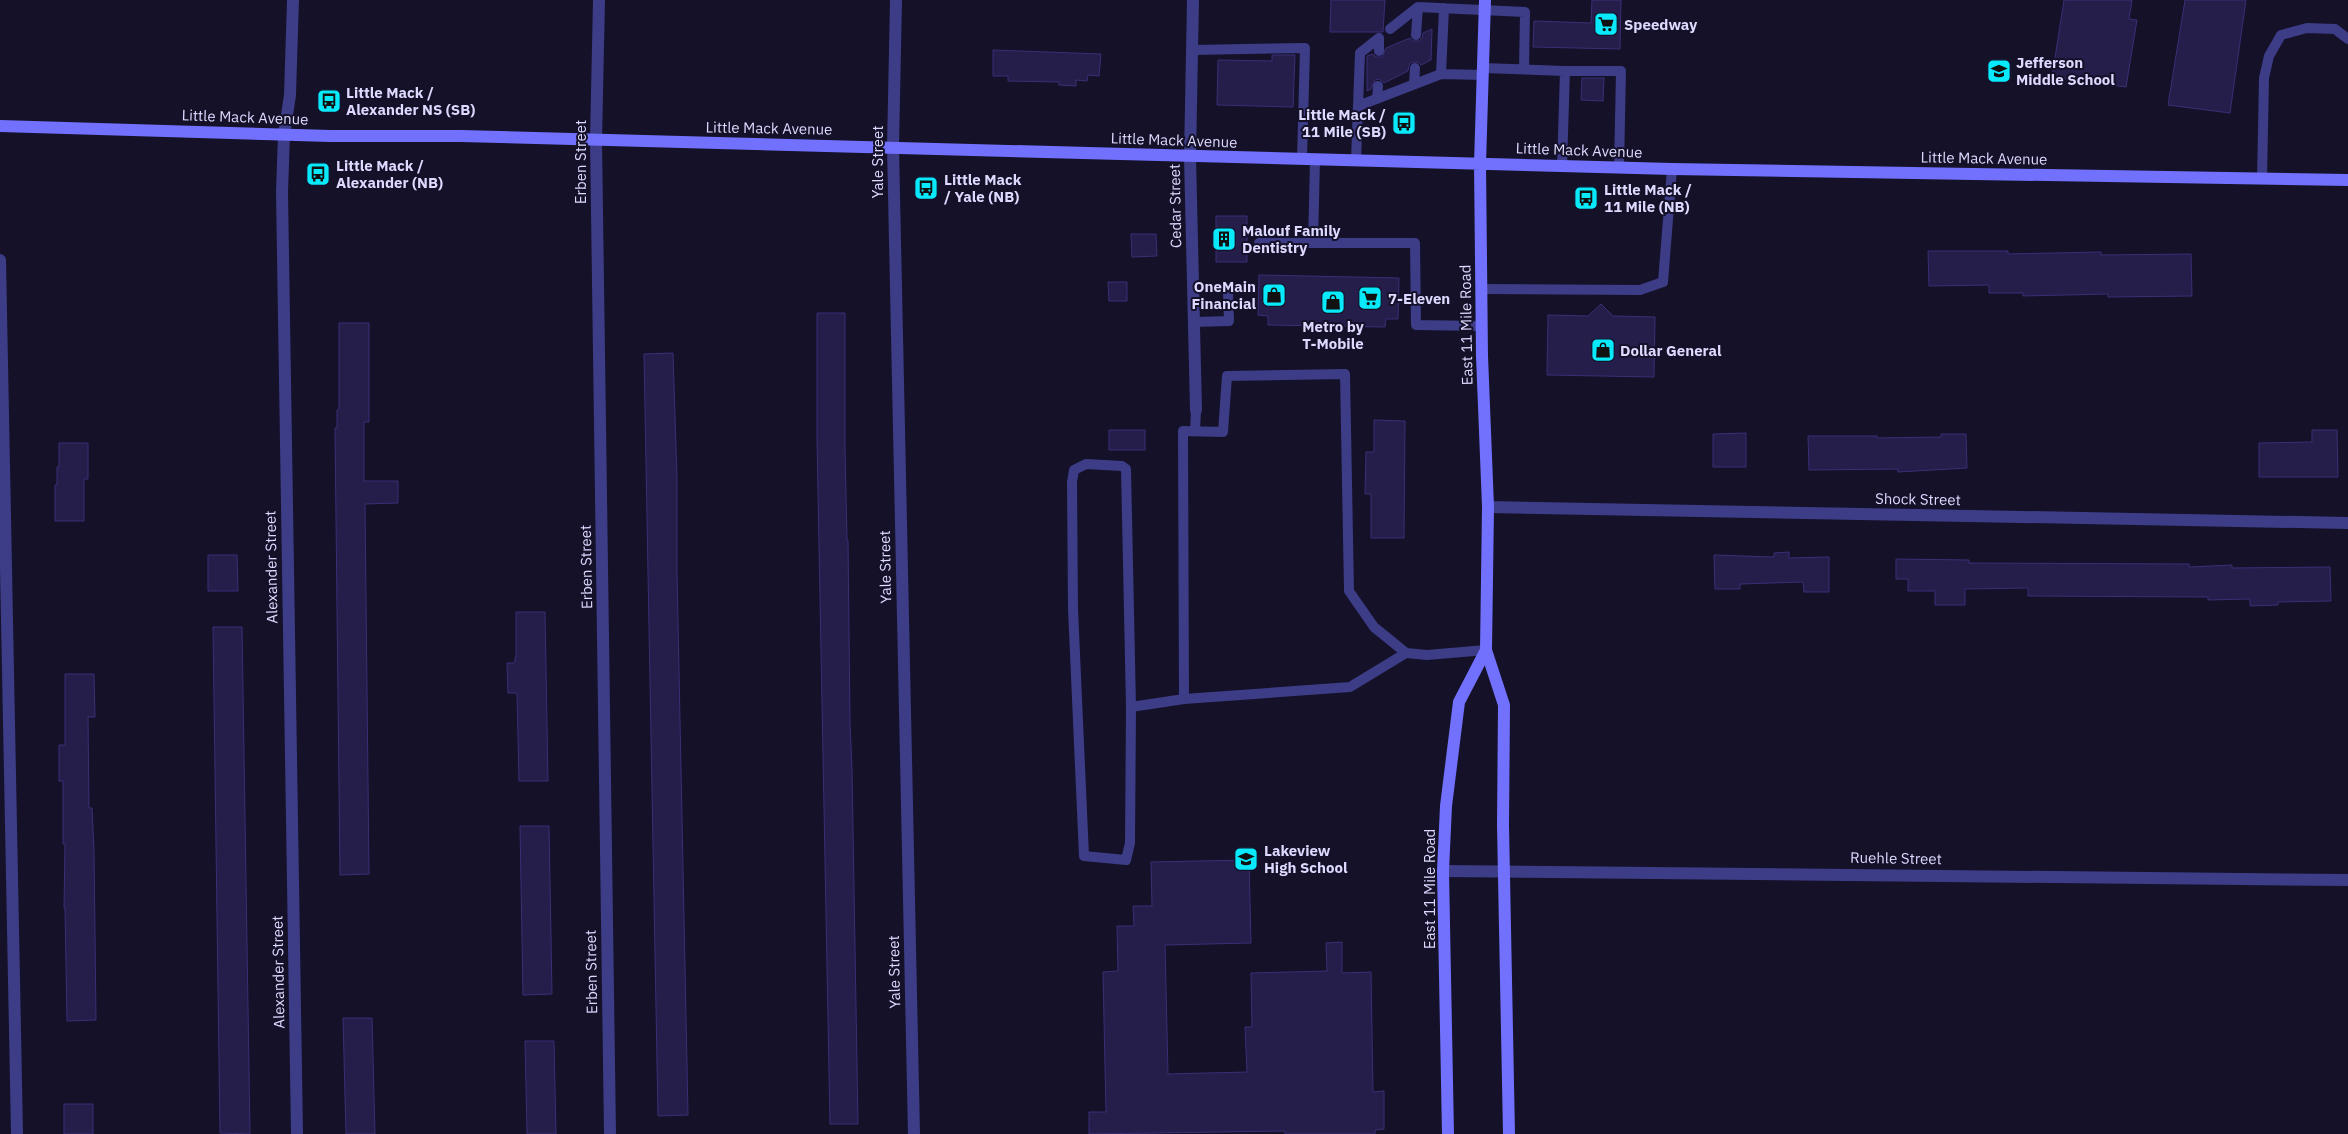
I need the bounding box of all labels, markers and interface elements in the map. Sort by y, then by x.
supermarket icon: Speedway [1593,11,1619,37]
place label: Speedway [1624,15,1697,34]
place label: Jefferson Middle School [2016,53,2115,89]
school or university icon: Jefferson Middle School [1986,58,2012,84]
place label: Little Mack / Alexander NS (SB) [346,83,475,119]
bus stop icon: Little Mack / Alexander NS (SB) [316,88,342,114]
street label: Little Mack Avenue [181,105,309,129]
place label: Little Mack / 11 Mile (SB) [1298,105,1386,141]
bus stop icon: Little Mack / 11 Mile (SB) [1391,110,1417,136]
street label: Little Mack Avenue [705,117,833,139]
street label: Erben Street [571,120,590,204]
street label: Yale Street [868,125,887,199]
street label: Little Mack Avenue [1110,128,1238,152]
street label: Little Mack Avenue [1515,138,1643,162]
street label: Little Mack Avenue [1920,147,2048,169]
place label: Little Mack / Alexander (NB) [336,156,443,192]
bus stop icon: Little Mack / Alexander (NB) [305,161,331,187]
street label: Cedar Street [1165,164,1185,248]
place label: Little Mack / Yale (NB) [944,170,1022,206]
bus stop icon: Little Mack / Yale (NB) [913,175,939,201]
place label: Little Mack / 11 Mile (NB) [1604,180,1692,216]
bus stop icon: Little Mack / 11 Mile (NB) [1573,185,1599,211]
place label: Malouf Family Dentistry [1242,221,1341,257]
building icon: Malouf Family Dentistry [1211,226,1237,252]
street label: East 11 Mile Road [1455,265,1477,385]
place label: OneMain Financial [1191,277,1256,313]
shop icon: OneMain Financial [1261,282,1287,308]
supermarket icon: 7-Eleven [1357,285,1383,311]
shop icon: Metro by T-Mobile [1320,289,1346,315]
place label: 7-Eleven [1388,289,1450,308]
place label: Metro by T-Mobile [1302,317,1364,353]
shop icon: Dollar General [1590,337,1616,363]
place label: Dollar General [1620,341,1722,360]
street label: Shock Street [1875,489,1961,509]
street label: Alexander Street [261,510,281,624]
street label: Erben Street [576,525,596,609]
street label: Yale Street [875,530,895,604]
street label: East 11 Mile Road [1420,829,1439,949]
place label: Lakeview High School [1264,841,1348,877]
school or university icon: Lakeview High School [1233,846,1259,872]
street label: Ruehle Street [1850,848,1942,868]
street label: Alexander Street [268,915,288,1029]
street label: Erben Street [581,930,601,1014]
street label: Yale Street [884,935,904,1009]

